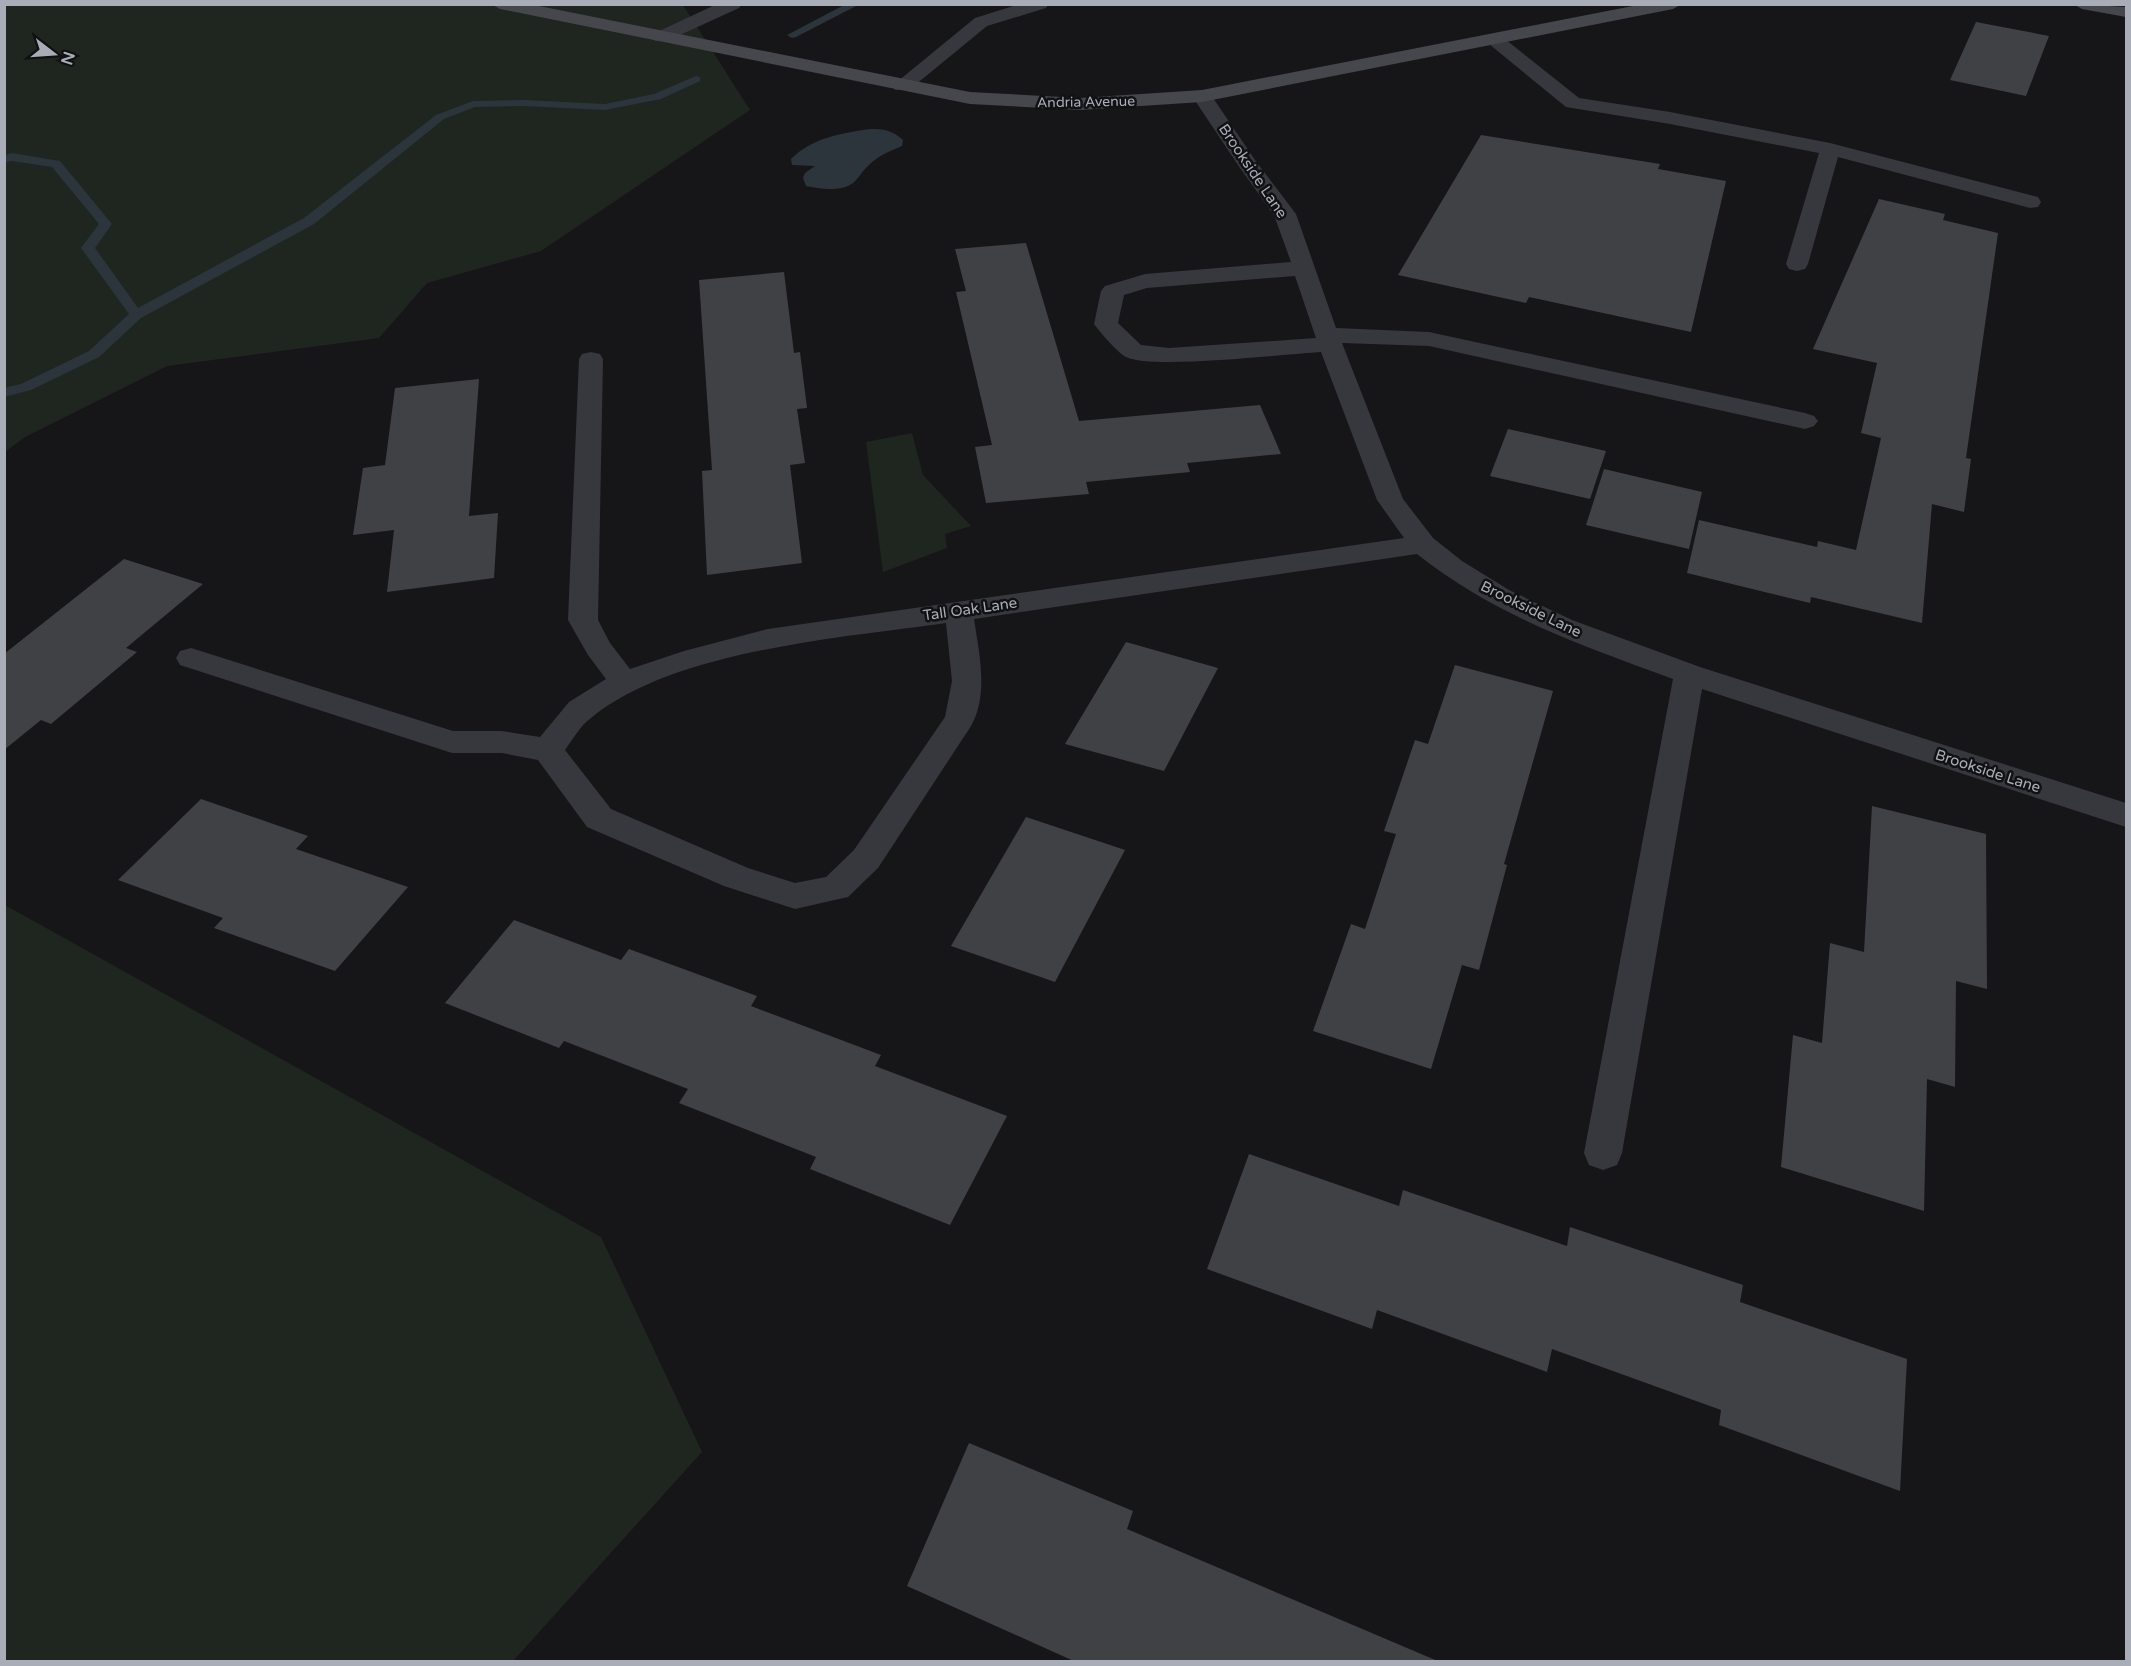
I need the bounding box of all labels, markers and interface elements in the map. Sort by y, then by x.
north arrow [24,24,84,84]
text: N [56,49,79,67]
street label: Andria Avenue [1037,93,1135,111]
street label: Brookside Lane [1215,121,1291,221]
street label: Brookside Lane [1478,577,1584,641]
street label: Tall Oak Lane [922,593,1018,625]
street label: Brookside Lane [1933,746,2043,796]

